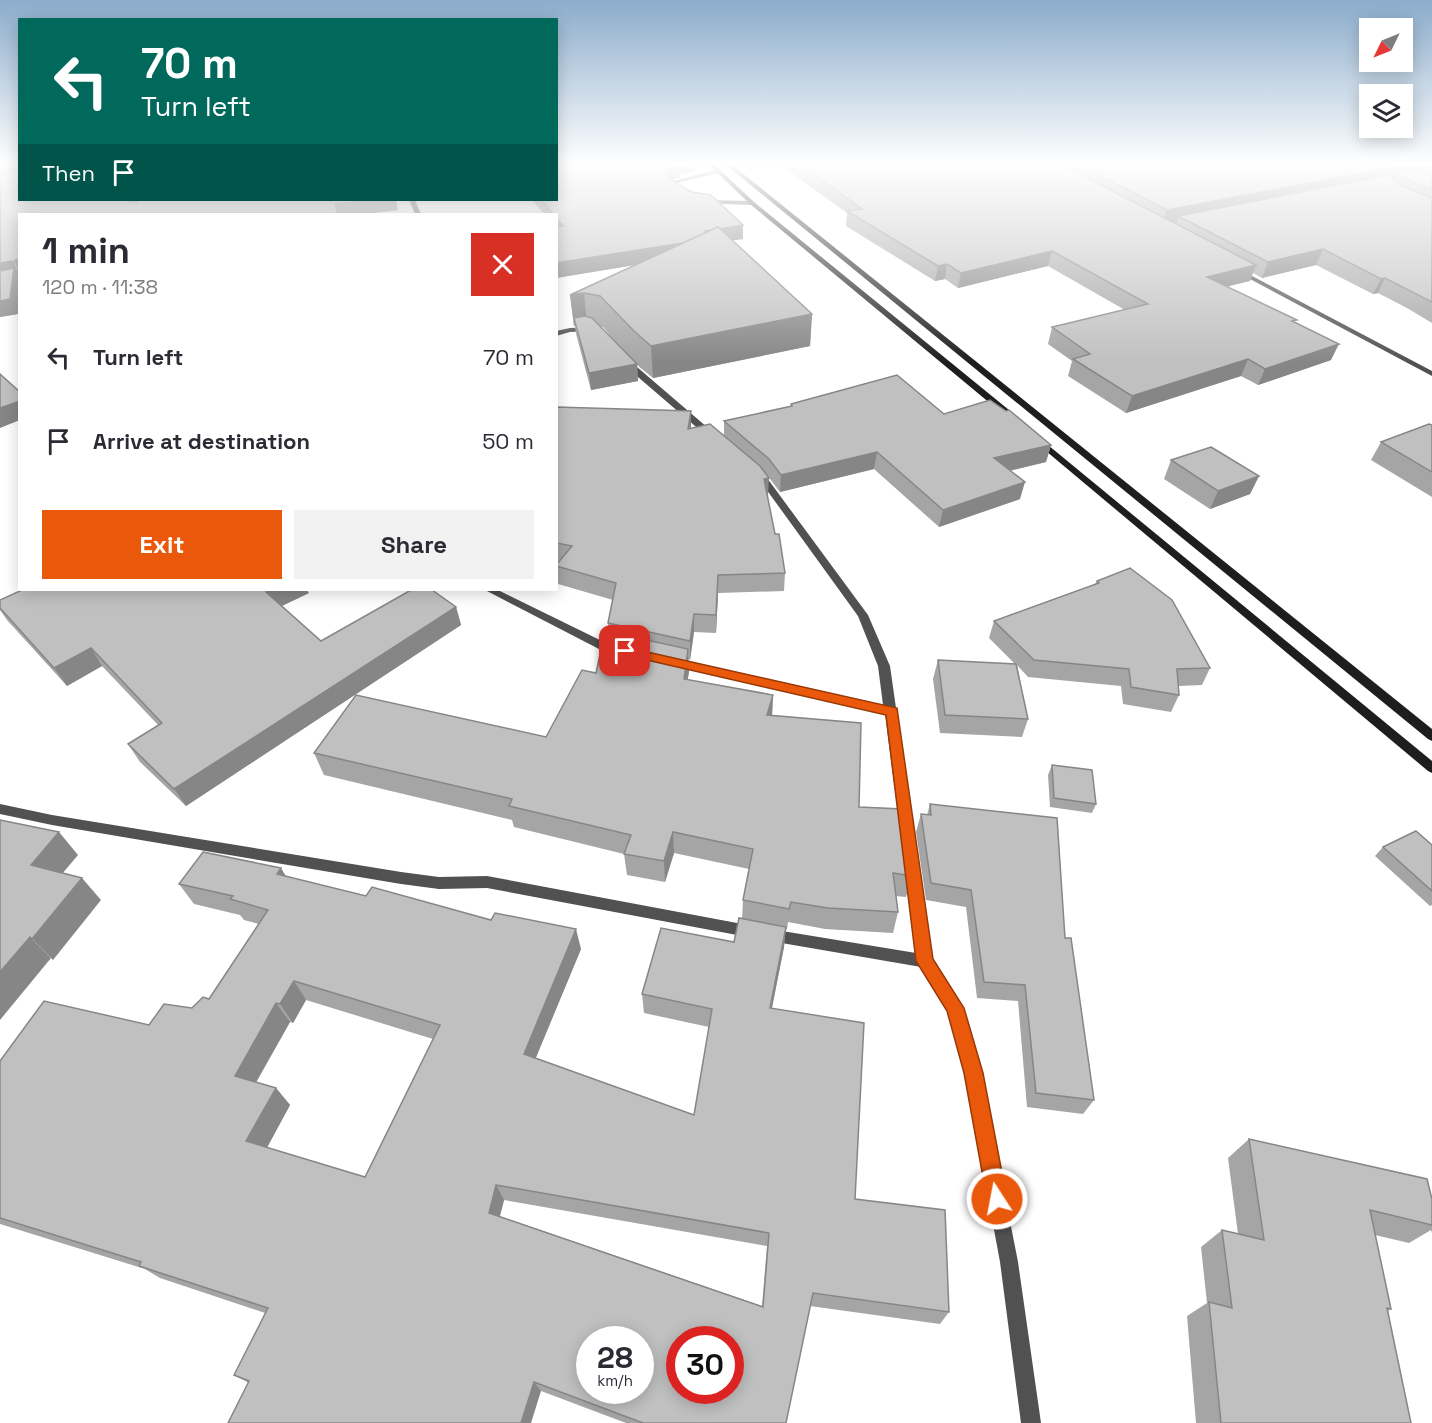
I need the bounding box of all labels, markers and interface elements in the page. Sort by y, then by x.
north arrow [1359,18,1413,72]
map controls [1359,18,1413,138]
text: 70 m [141,37,238,90]
icon: left [42,42,120,120]
button: layers [1359,84,1413,138]
text: Turn left [141,89,251,124]
icon: arrive [107,156,140,189]
text: Then [42,159,95,187]
text: 1 min [42,228,130,274]
button: close [471,233,534,296]
text: 120 m · 11:38 [42,274,158,300]
icon: left [42,341,75,374]
text: Turn left [93,343,183,371]
text: 70 m [483,343,534,371]
icon: arrive [42,425,75,458]
text: Arrive at destination [93,427,310,455]
text: 50 m [482,427,534,455]
button: Exit [42,510,282,579]
button: Share [294,510,534,579]
pin [599,625,650,676]
icon: arrive [608,634,641,667]
position arrow [965,1167,1029,1231]
speed limit sign: 30 [666,1326,744,1404]
text: 28 [597,1338,633,1377]
text: km/h [597,1371,633,1390]

